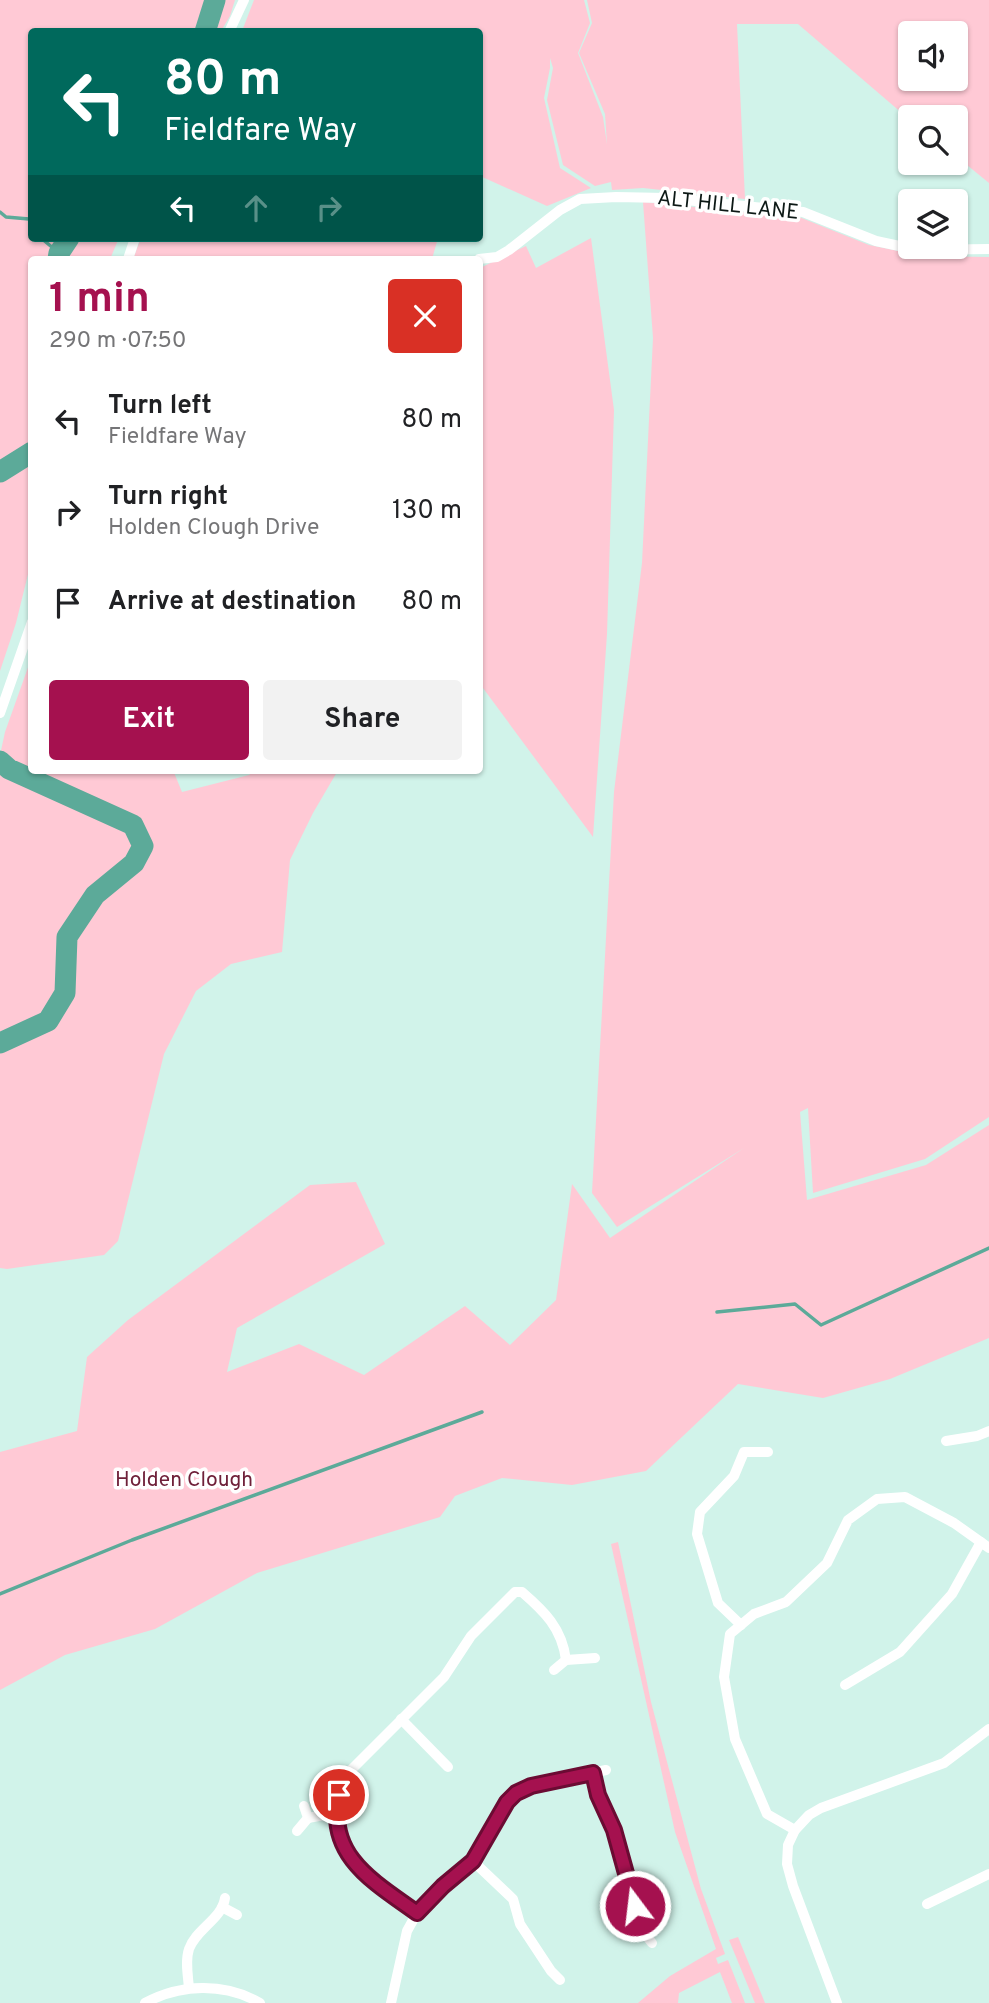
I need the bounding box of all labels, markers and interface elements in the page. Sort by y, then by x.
map controls [898,21,968,259]
button: sound [898,21,968,91]
text: 80 m [164,51,281,113]
icon: left [49,56,140,147]
button: search [898,105,968,175]
text: Fieldfare Way [164,112,357,152]
street label: ALT HILL LANE [656,185,800,227]
icon: left [164,189,202,227]
icon: ahead [237,189,275,227]
icon: right [310,189,348,227]
button: layers [898,189,968,259]
text: 1 min [49,274,150,327]
button: close [388,279,462,353]
text: 290 m · 07:50 [49,327,186,356]
text: Turn left [108,390,212,423]
icon: left [49,402,87,440]
text: 80 m [402,404,462,437]
text: Fieldfare Way [108,423,247,452]
text: Turn right [108,481,228,514]
icon: right [49,493,87,531]
text: 130 m [392,495,462,528]
text: Holden Clough Drive [108,514,319,543]
icon: arrive [49,584,87,622]
text: Arrive at destination [108,586,356,619]
text: 80 m [402,586,462,619]
button: Exit [49,680,249,760]
button: Share [263,680,462,760]
park label: Holden Clough [115,1467,253,1494]
pin [309,1765,369,1825]
icon: arrive [320,1776,358,1814]
position arrow [598,1869,672,1943]

